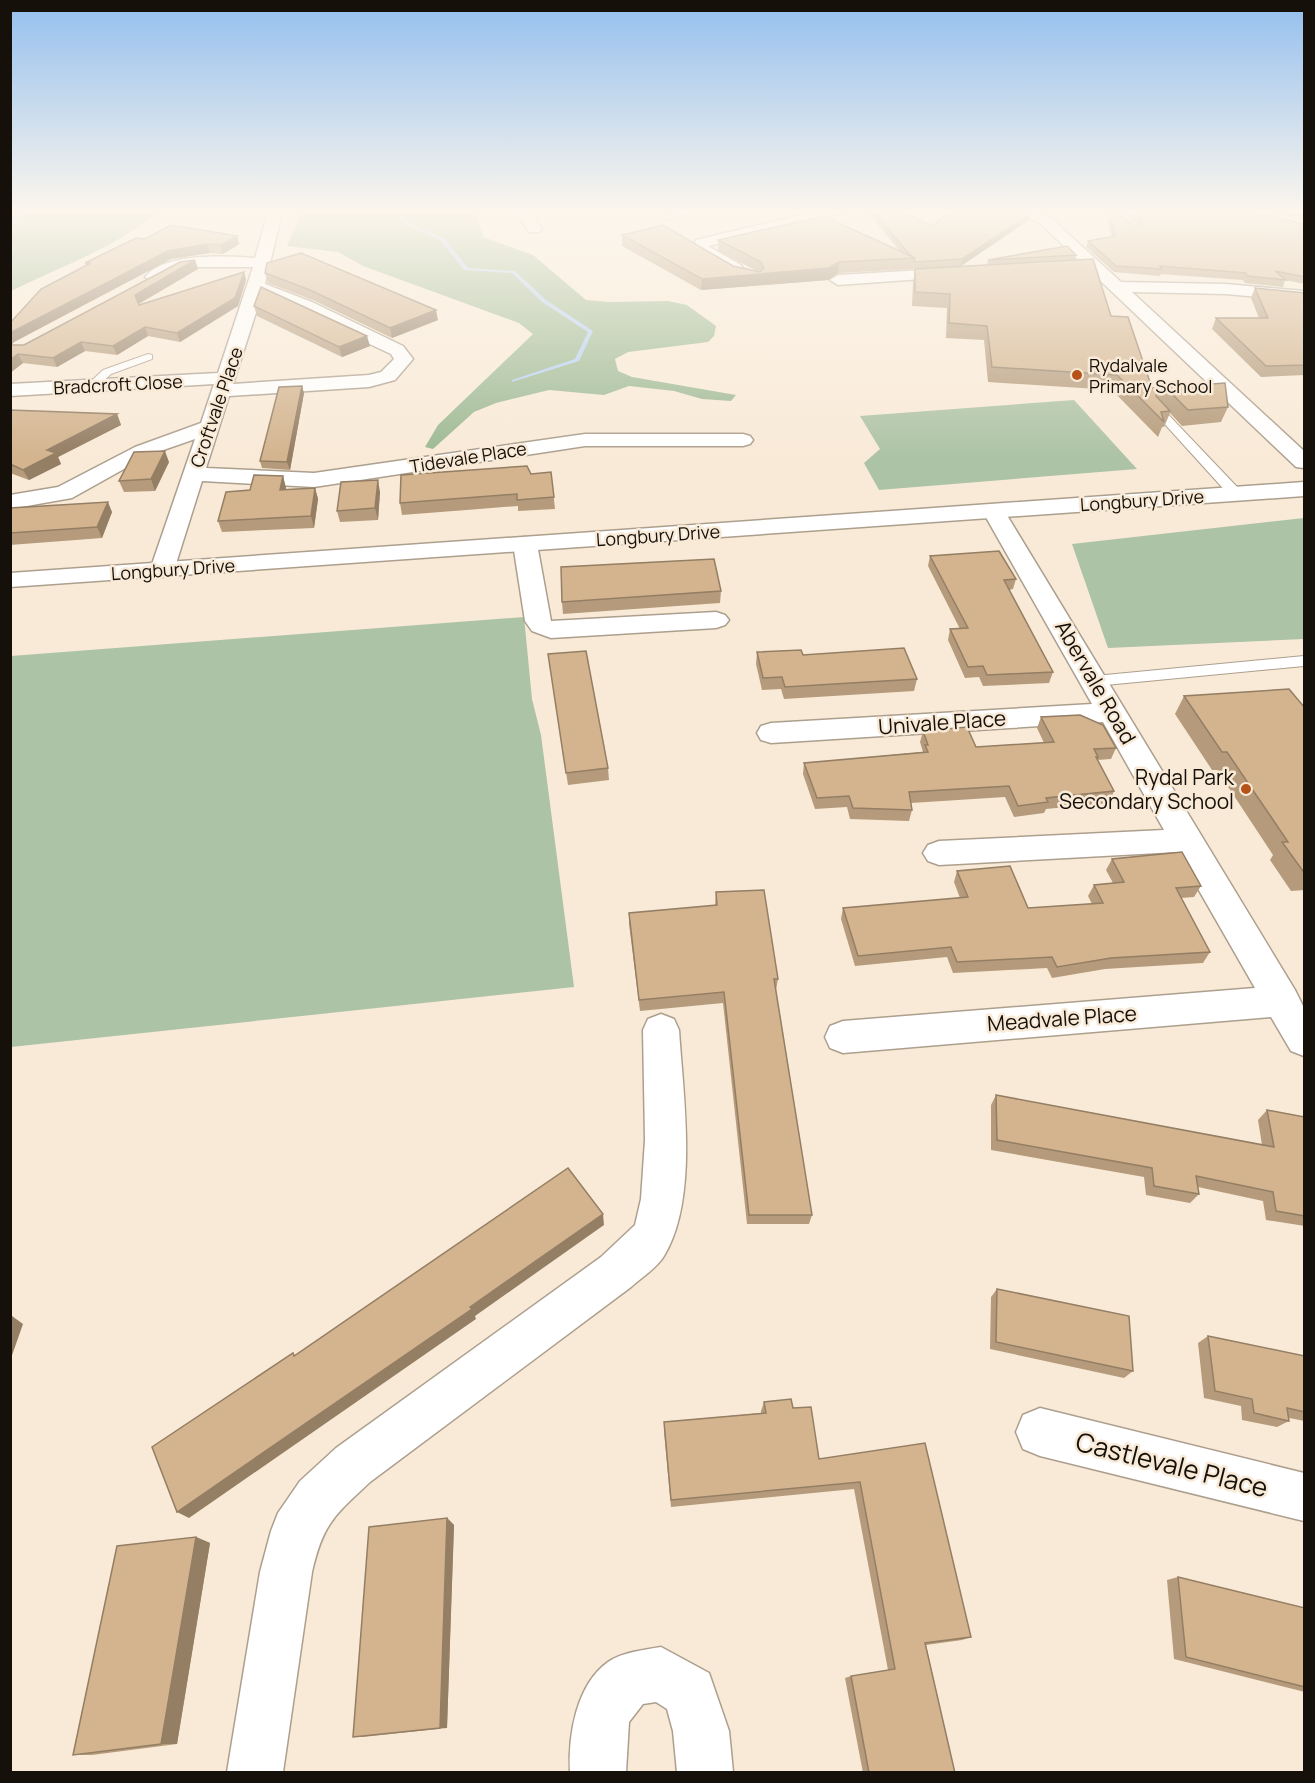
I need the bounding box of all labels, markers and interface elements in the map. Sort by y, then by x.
street label: Croftvale Place [184,344,248,470]
place label: Rydalvale Primary School [1089,353,1213,398]
marker: Rydalvale Primary School [1070,368,1084,382]
street label: Bradcroft Close [53,369,183,399]
street label: Tidevale Place [408,436,528,478]
street label: Longbury Drive [1079,484,1205,516]
street label: Longbury Drive [595,519,721,551]
street label: Longbury Drive [110,553,236,585]
street label: Abervale Road [1049,615,1143,749]
street label: Univale Place [877,704,1007,740]
place label: Rydal Park Secondary School [1059,763,1235,815]
marker: Rydal Park Secondary School [1239,782,1253,796]
street label: Meadvale Place [986,999,1138,1037]
street label: Castlevale Place [1072,1423,1272,1505]

